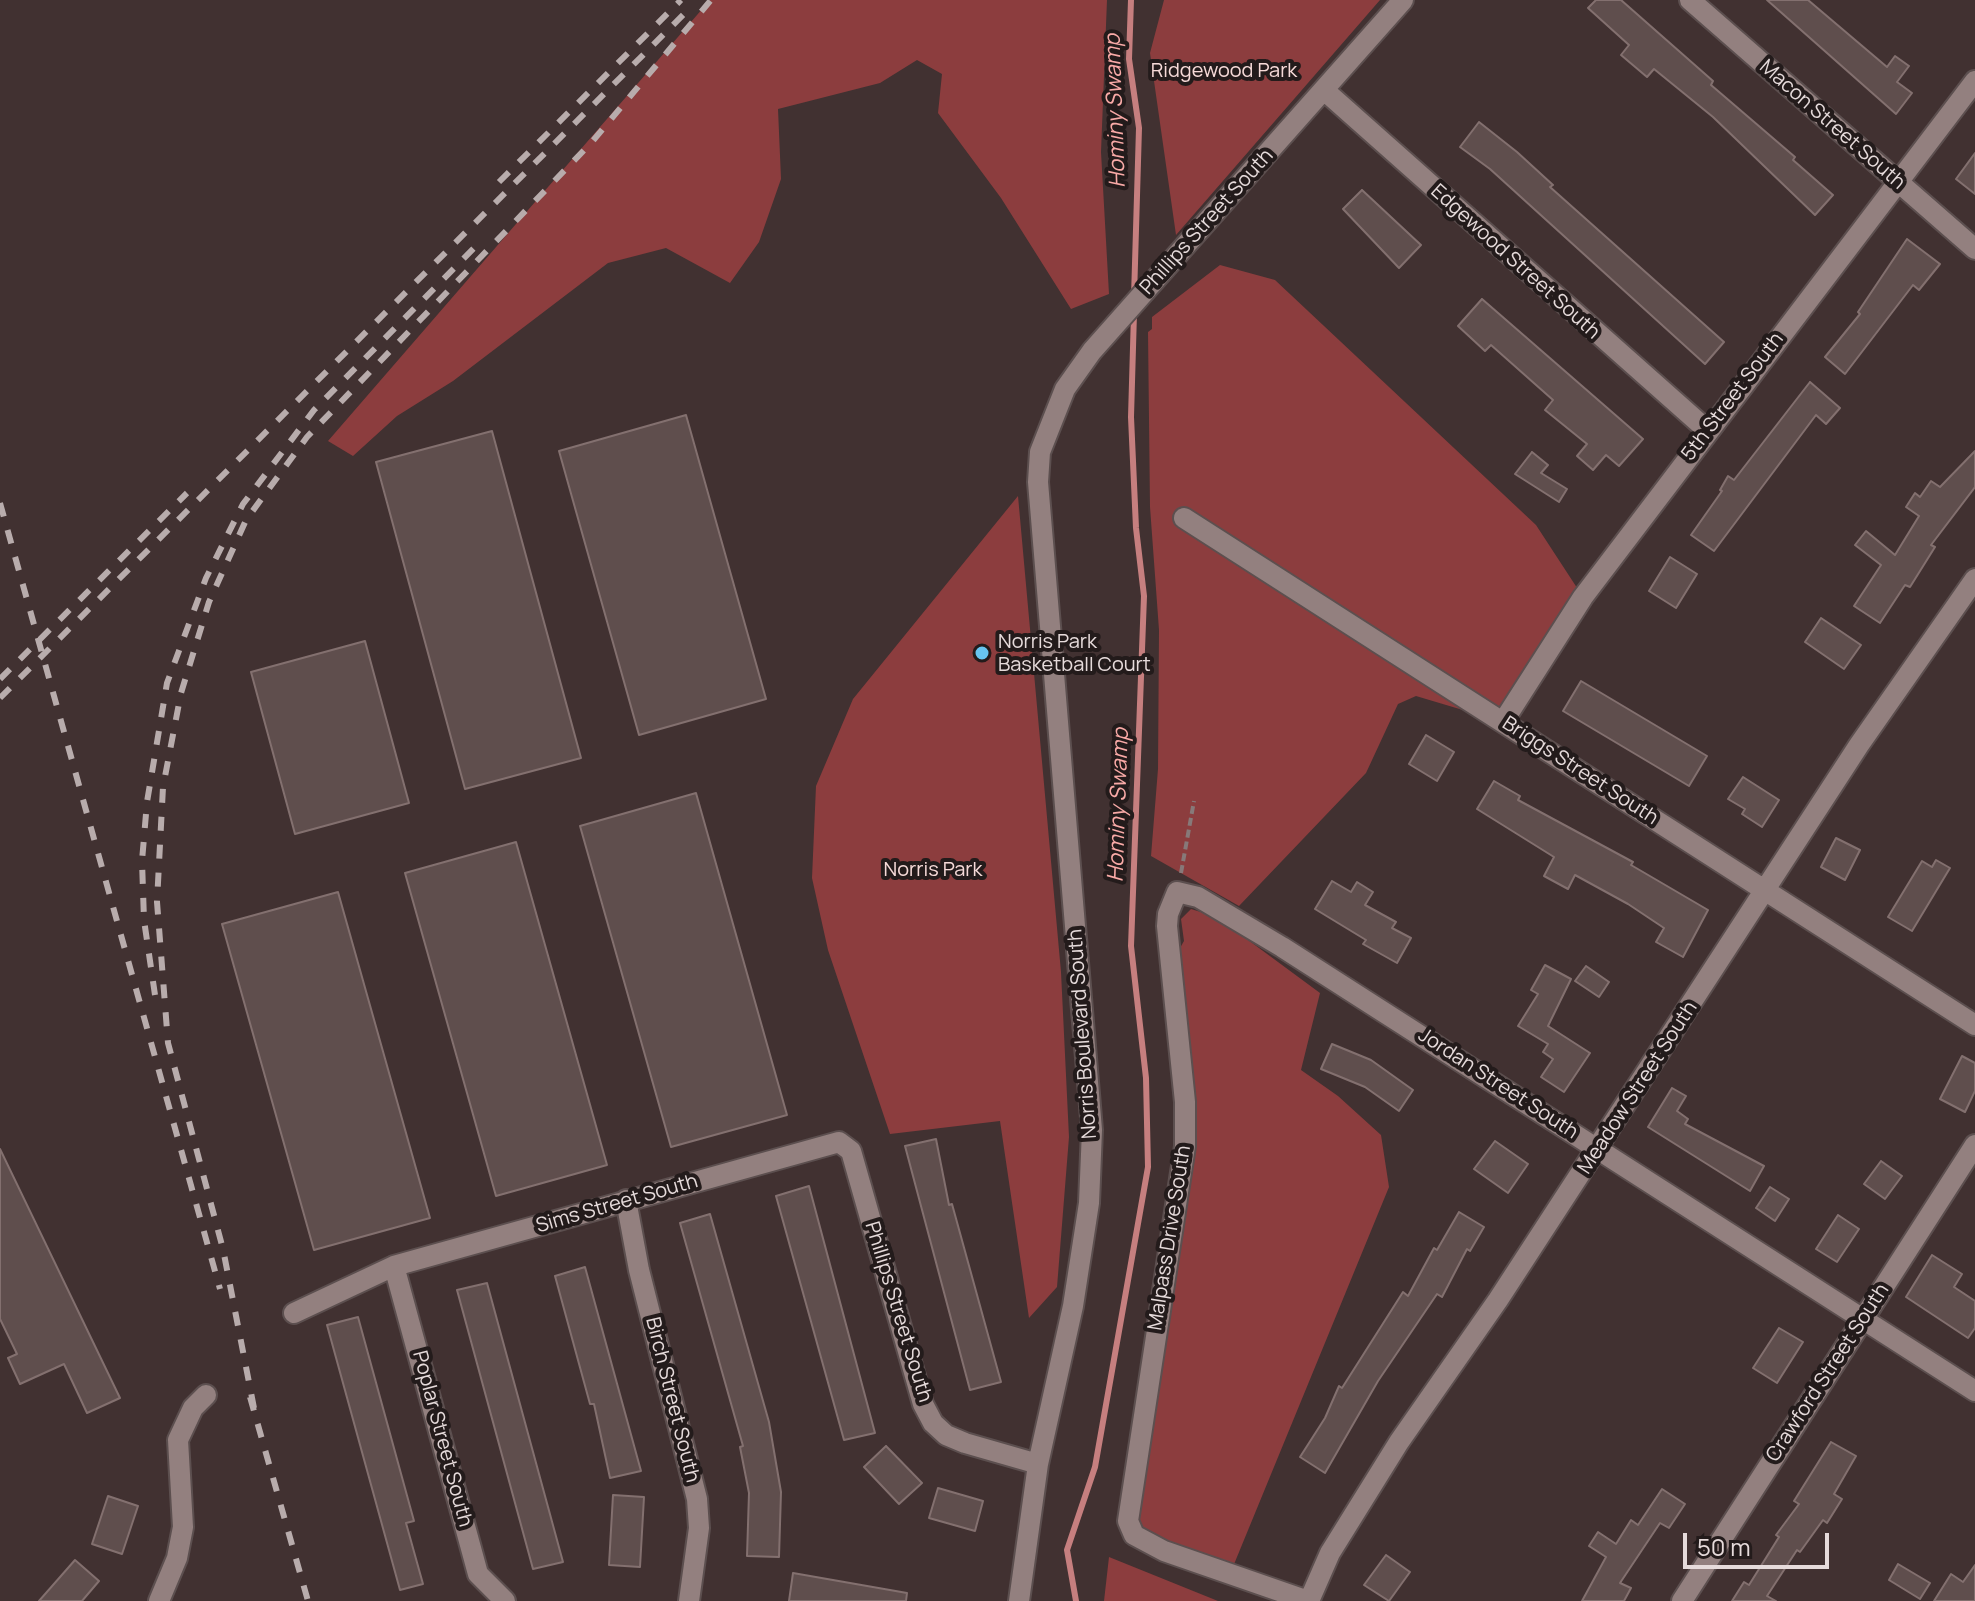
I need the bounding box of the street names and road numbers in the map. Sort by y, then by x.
street label: Macon Street South [1754,55,1910,195]
street label: Phillips Street South [1135,144,1279,300]
street label: Edgewood Street South [1425,180,1605,344]
street label: 5th Street South [1677,328,1789,466]
street label: Briggs Street South [1498,712,1662,830]
street label: Norris Boulevard South [1064,928,1102,1140]
street label: Meadow Street South [1573,997,1703,1179]
street label: Jordan Street South [1414,1023,1582,1145]
street label: Malpass Drive South [1144,1144,1196,1332]
street label: Sims Street South [533,1169,701,1239]
street label: Phillips Street South [859,1219,937,1405]
street label: Crawford Street South [1762,1280,1894,1466]
street label: Birch Street South [640,1315,704,1485]
street label: Poplar Street South [407,1348,477,1530]

